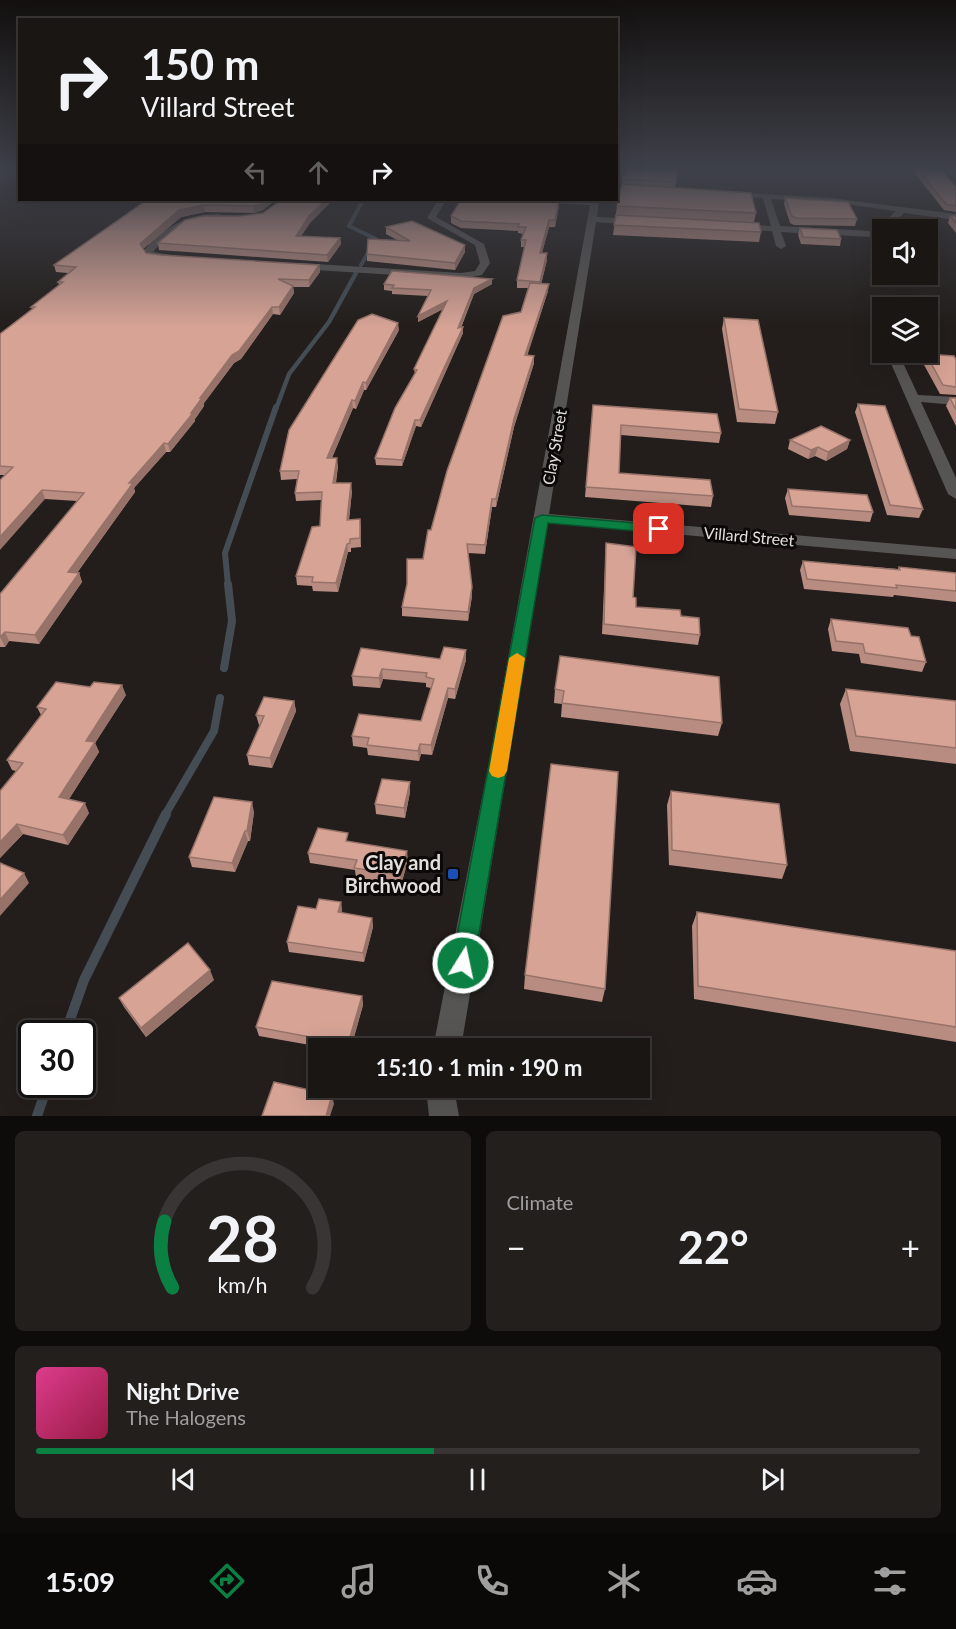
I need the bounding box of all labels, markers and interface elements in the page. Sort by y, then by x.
text: 150 m [141,39,259,89]
icon: right [42,42,120,120]
text: Villard Street [141,90,294,123]
icon: left [239,156,272,189]
icon: ahead [302,156,335,189]
icon: right [365,156,398,189]
map controls [872,219,938,363]
button: sound [872,219,938,285]
button: layers [872,297,938,363]
street label: Clay Street [538,408,570,486]
pin [633,503,684,554]
icon: arrive [642,512,675,545]
street label: Villard Street [703,523,795,549]
place label: Clay and Birchwood [345,850,441,897]
marker: Clay and Birchwood [446,867,460,881]
position arrow [431,931,495,995]
speed limit sign: 30 [18,1020,96,1098]
text: 15:10 · 1 min · 190 m [376,1054,582,1081]
text: Climate [507,1190,573,1214]
text: 28 [207,1200,279,1275]
text: 22° [678,1220,749,1274]
text: − [507,1227,526,1267]
text: + [901,1227,920,1267]
text: km/h [218,1272,268,1298]
text: Night Drive [126,1378,239,1405]
text: The Halogens [126,1405,246,1429]
icon: previous [167,1463,200,1496]
icon: pause [461,1463,494,1496]
icon: next [756,1463,789,1496]
icon: directions [206,1560,248,1602]
icon: music [338,1560,380,1602]
icon: phone [471,1560,513,1602]
icon: climate [603,1560,645,1602]
icon: car [736,1560,778,1602]
icon: filters [869,1560,911,1602]
text: 15:09 [45,1565,115,1598]

